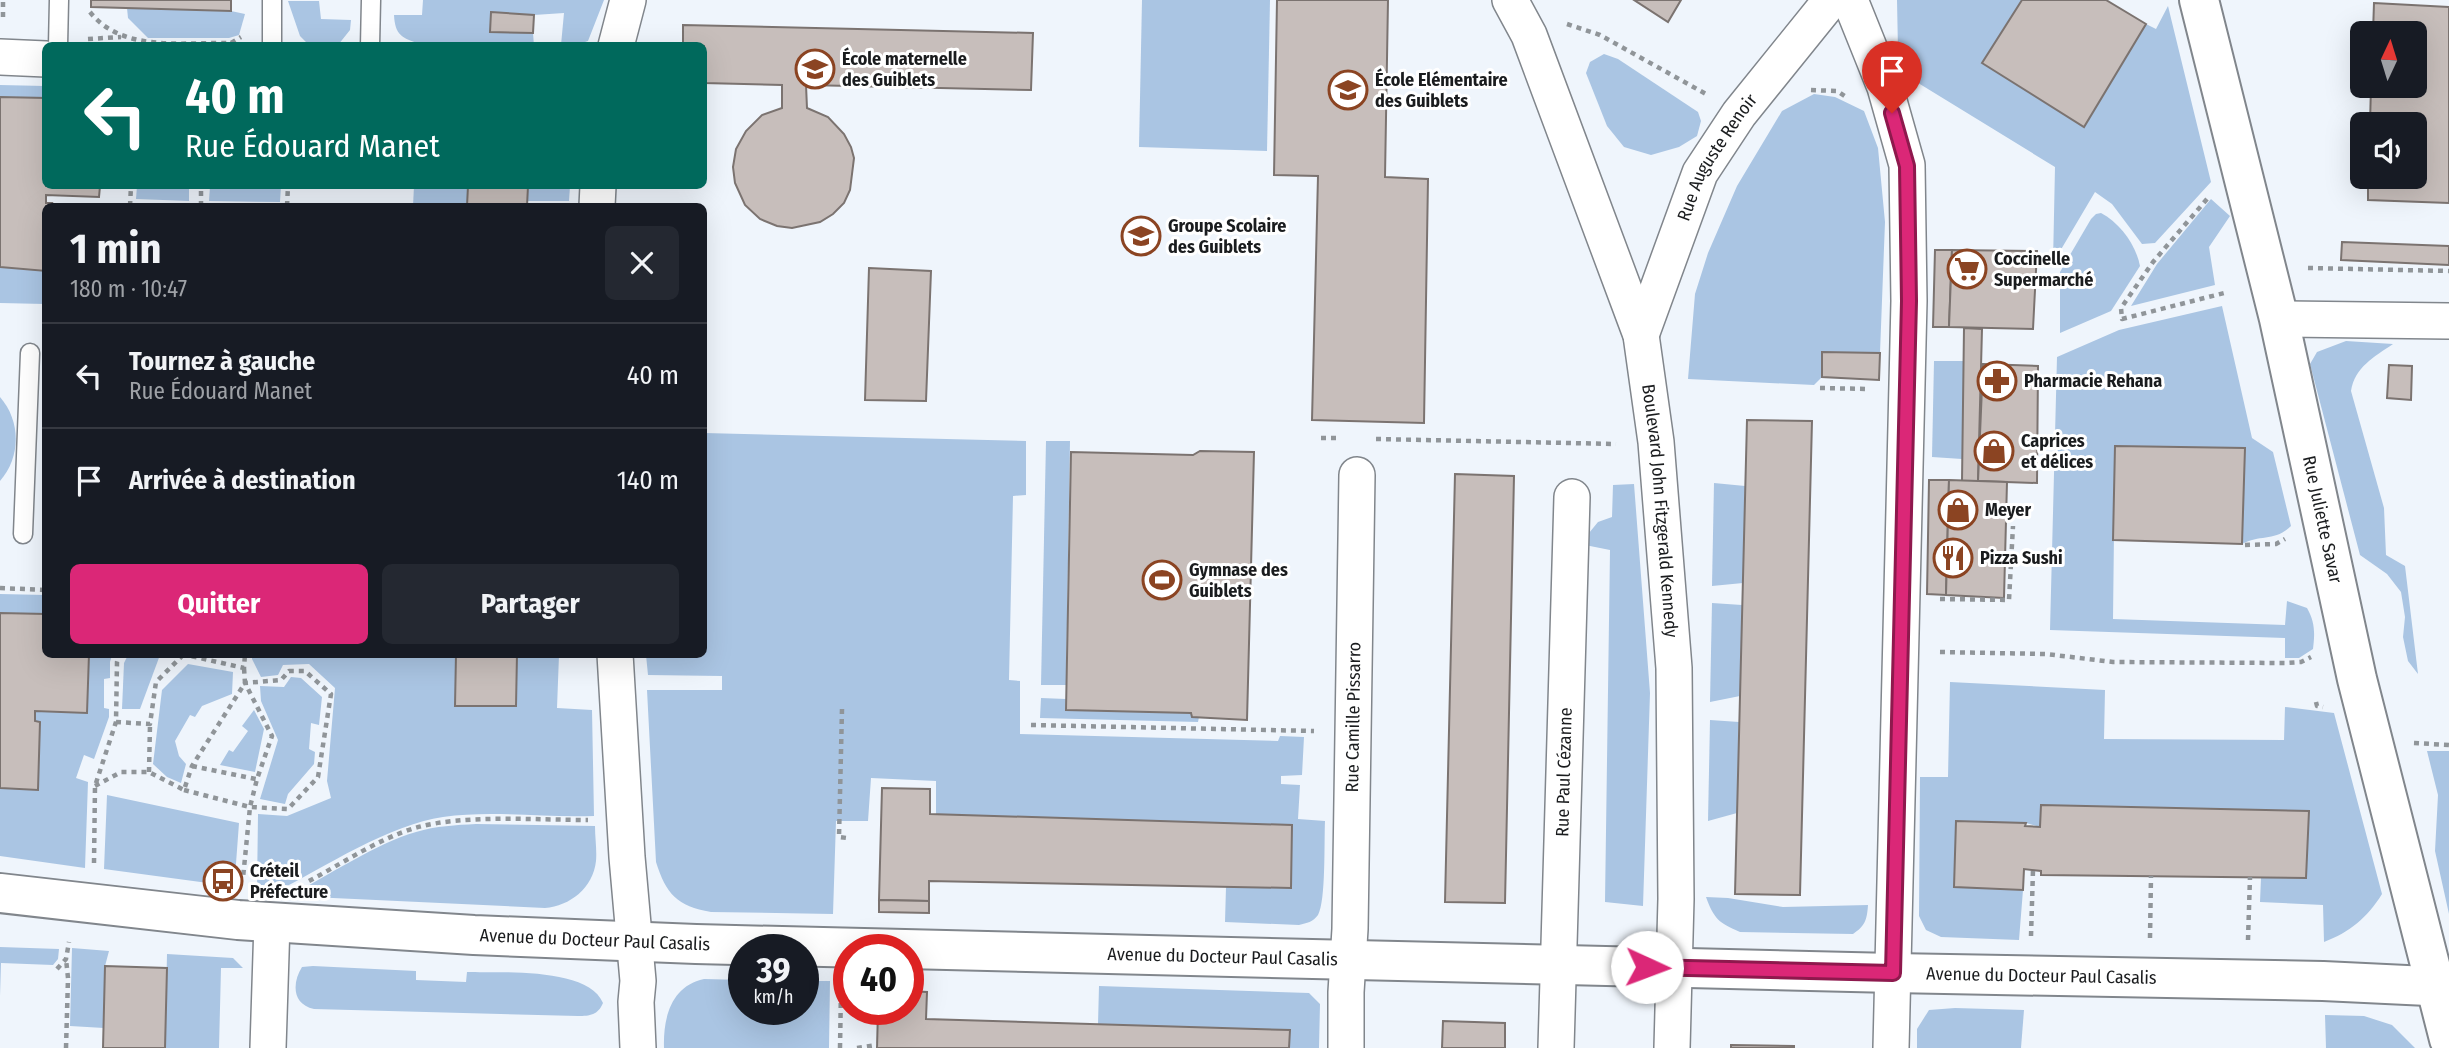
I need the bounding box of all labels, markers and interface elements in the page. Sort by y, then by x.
north arrow [2350,21,2427,98]
map controls [2350,21,2427,189]
pin [1862,41,1922,113]
place label: École maternelle des Guiblets [842,47,967,91]
school or university icon: École maternelle des Guiblets [794,48,836,90]
icon: arrive [1873,52,1911,90]
text: 40 m [185,67,285,126]
place label: École Elémentaire des Guiblets [1375,68,1508,112]
school or university icon: École Elémentaire des Guiblets [1327,69,1369,111]
icon: left [70,70,161,161]
street label: Rue Auguste Renoir [1672,89,1762,224]
button: sound [2350,112,2427,189]
text: Rue Édouard Manet [185,127,440,165]
school or university icon: Groupe Scolaire des Guiblets [1120,215,1162,257]
place label: Groupe Scolaire des Guiblets [1168,215,1286,258]
text: 1 min [70,224,161,274]
button: close [605,226,679,300]
supermarket icon: Coccinelle Supermarché [1946,248,1988,290]
place label: Coccinelle Supermarché [1994,248,2093,291]
text: 180 m · 10:47 [70,275,187,303]
text: Tournez à gauche [129,346,315,377]
icon: left [70,357,108,395]
text: 40 m [627,360,679,391]
pharmacy icon: Pharmacie Rehana [1976,360,2018,402]
place label: Pharmacie Rehana [2024,370,2162,392]
text: Rue Édouard Manet [129,377,312,405]
street label: Boulevard John Fitzgerald Kennedy [1637,383,1683,638]
shop icon: Caprices et délices [1973,430,2015,472]
place label: Caprices et délices [2021,430,2093,473]
street label: Rue Juliette Savar [2298,454,2347,586]
icon: arrive [70,462,108,500]
text: Arrivée à destination [129,465,356,496]
text: 140 m [617,465,679,496]
shop icon: Meyer [1937,489,1979,531]
place label: Meyer [1985,499,2031,521]
restaurant icon: Pizza Sushi [1932,537,1974,579]
place label: Pizza Sushi [1980,547,2063,569]
sports icon: Gymnase des Guiblets [1141,559,1183,601]
place label: Gymnase des Guiblets [1189,559,1288,602]
button: Quitter [70,564,368,644]
button: Partager [382,564,679,644]
street label: Rue Camille Pissarro [1341,642,1365,793]
street label: Rue Paul Cézanne [1551,707,1577,837]
bus stop icon: Créteil Préfecture [202,860,244,902]
place label: Créteil Préfecture [250,860,328,903]
street label: Avenue du Docteur Paul Casalis [479,924,711,955]
position arrow [1610,930,1684,1004]
speed limit sign: 40 [833,934,924,1025]
street label: Avenue du Docteur Paul Casalis [1107,943,1338,971]
text: 39 [756,949,791,991]
street label: Avenue du Docteur Paul Casalis [1926,963,2157,989]
text: km/h [753,986,794,1008]

